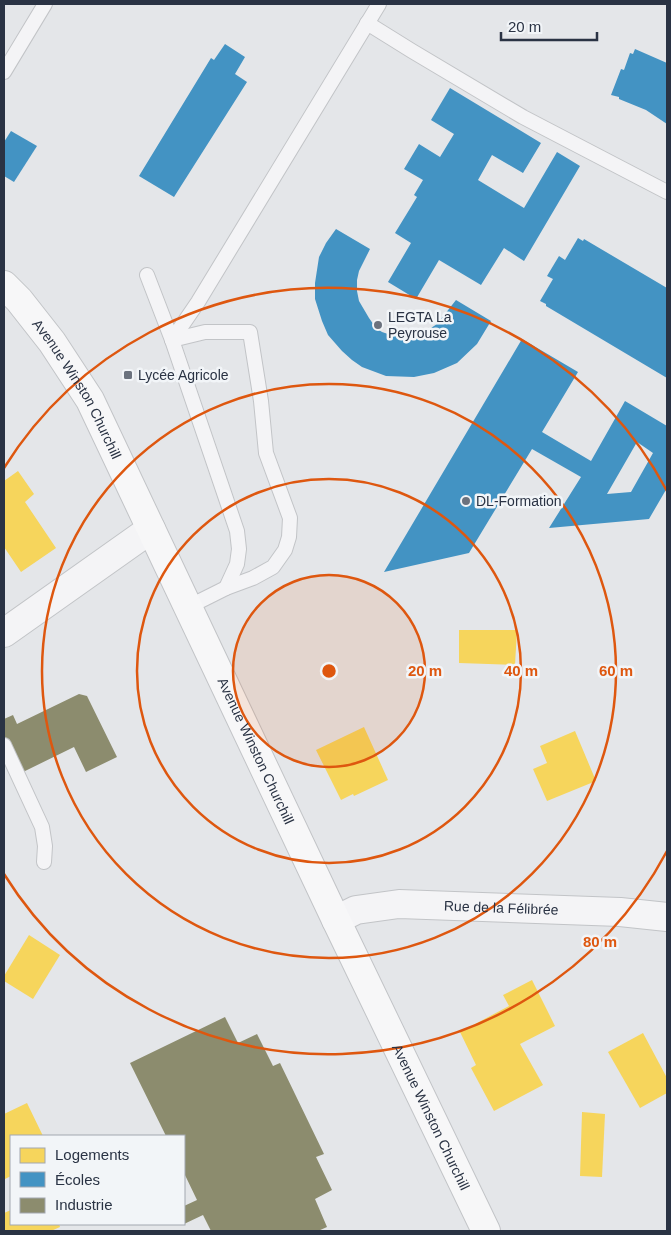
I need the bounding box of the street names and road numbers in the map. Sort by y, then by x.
street label: Avenue Winston Churchill [29,316,125,461]
street label: Avenue Winston Churchill [214,675,297,827]
street label: Rue de la Félibrée [444,898,559,918]
street label: Avenue Winston Churchill [389,1041,473,1193]

